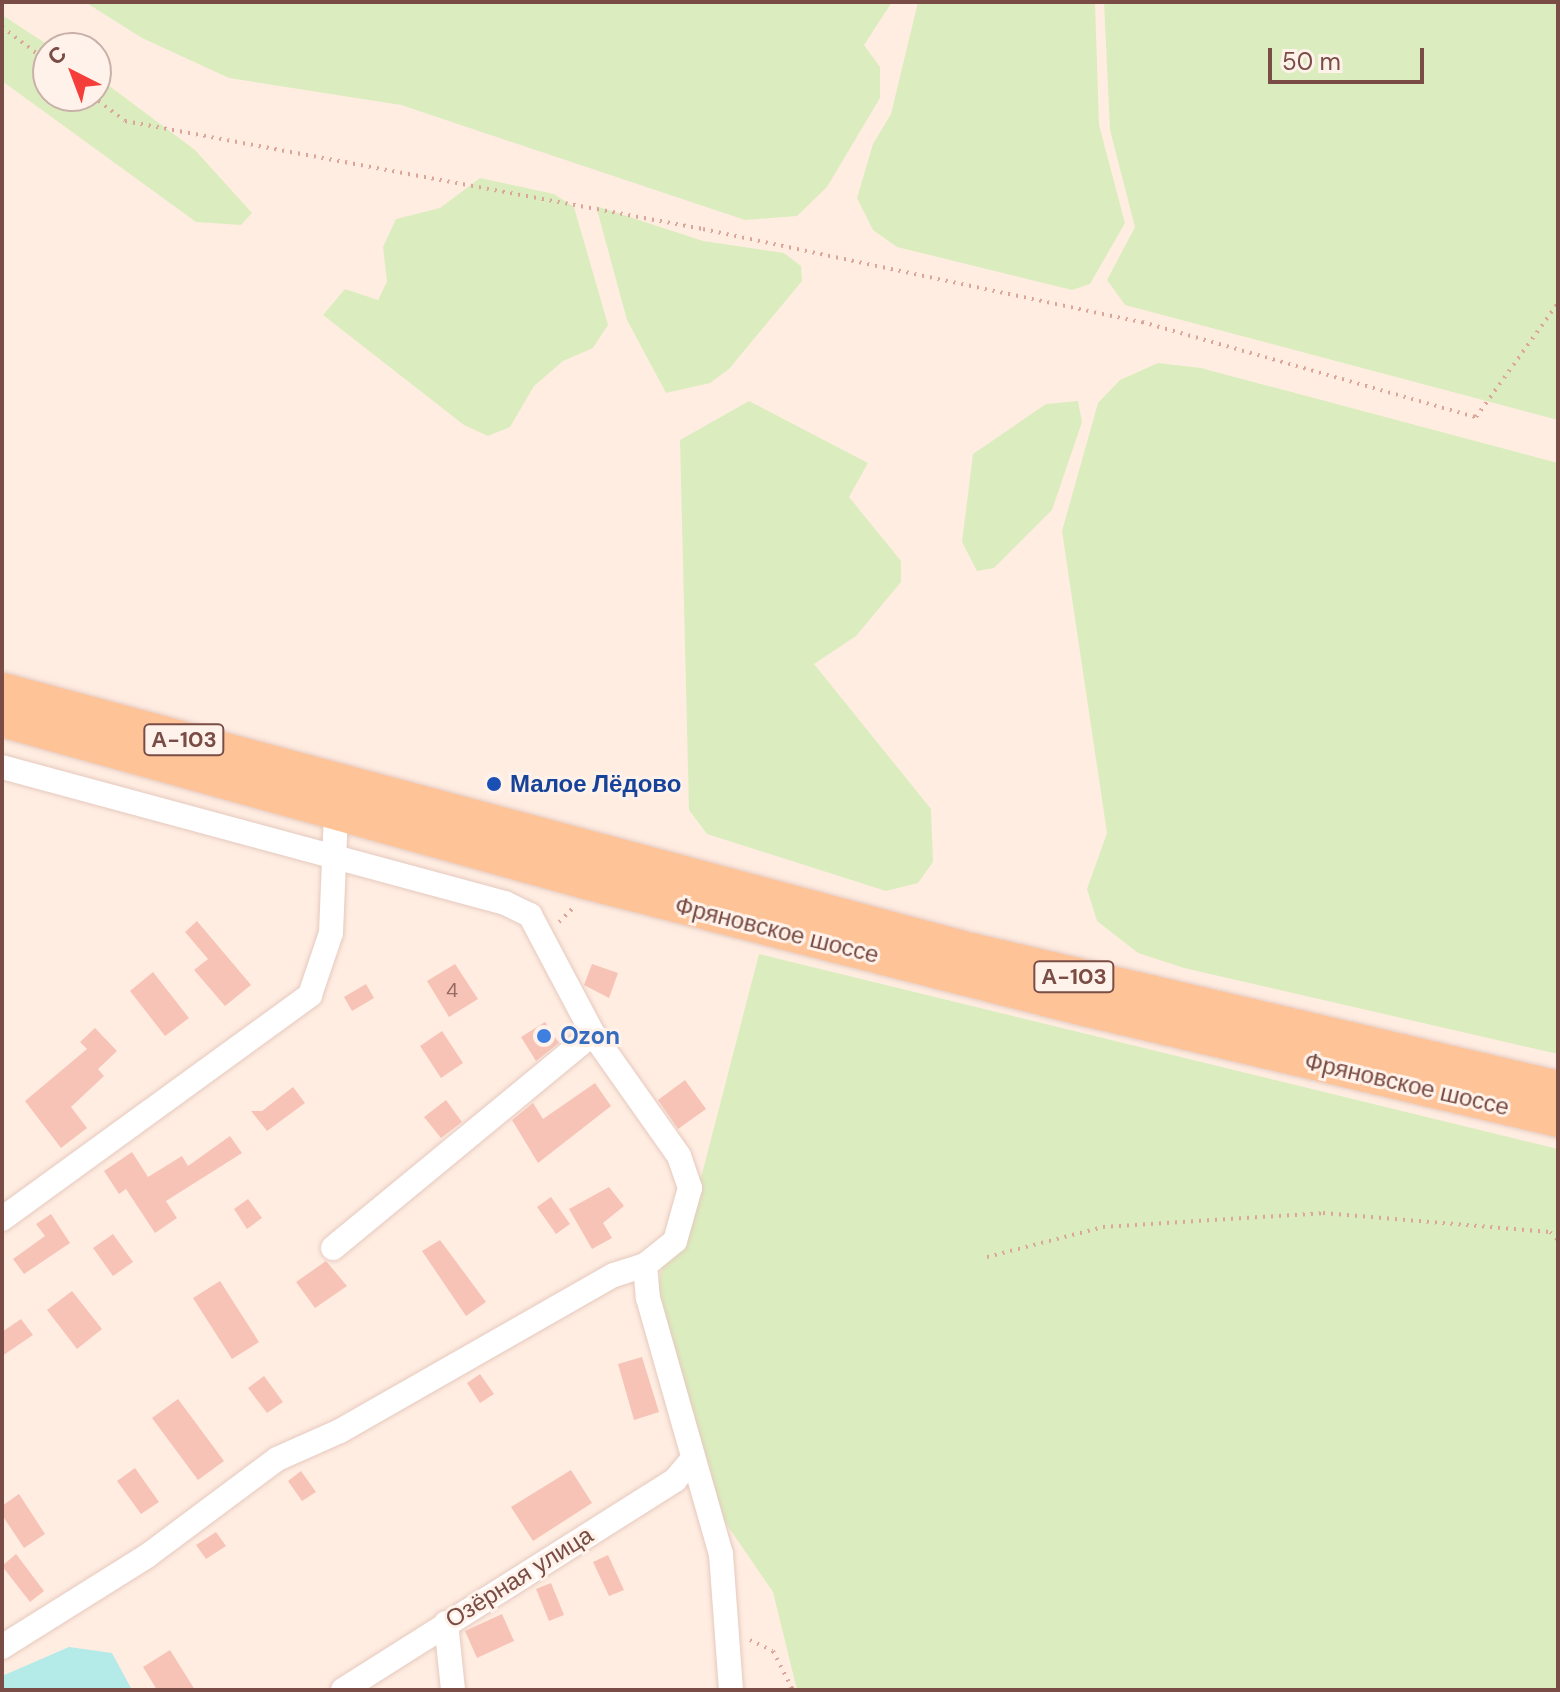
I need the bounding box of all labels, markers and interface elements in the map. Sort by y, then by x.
north arrow [32,32,112,112]
scale bar [1272,32,1428,82]
text: С [41,39,73,71]
text: 50 m [1282,46,1341,77]
road number: А-103 [142,722,226,758]
place label: Малое Лёдово [510,770,681,798]
marker: Малое Лёдово [485,775,503,793]
street label: Фряновское шоссе [672,891,882,969]
road number: А-103 [1032,959,1116,995]
house number: 4 [446,978,458,1002]
place label: Ozon [560,1022,620,1050]
marker: Ozon [535,1027,553,1045]
street label: Фряновское шоссе [1302,1046,1512,1122]
street label: Озёрная улица [440,1520,598,1634]

